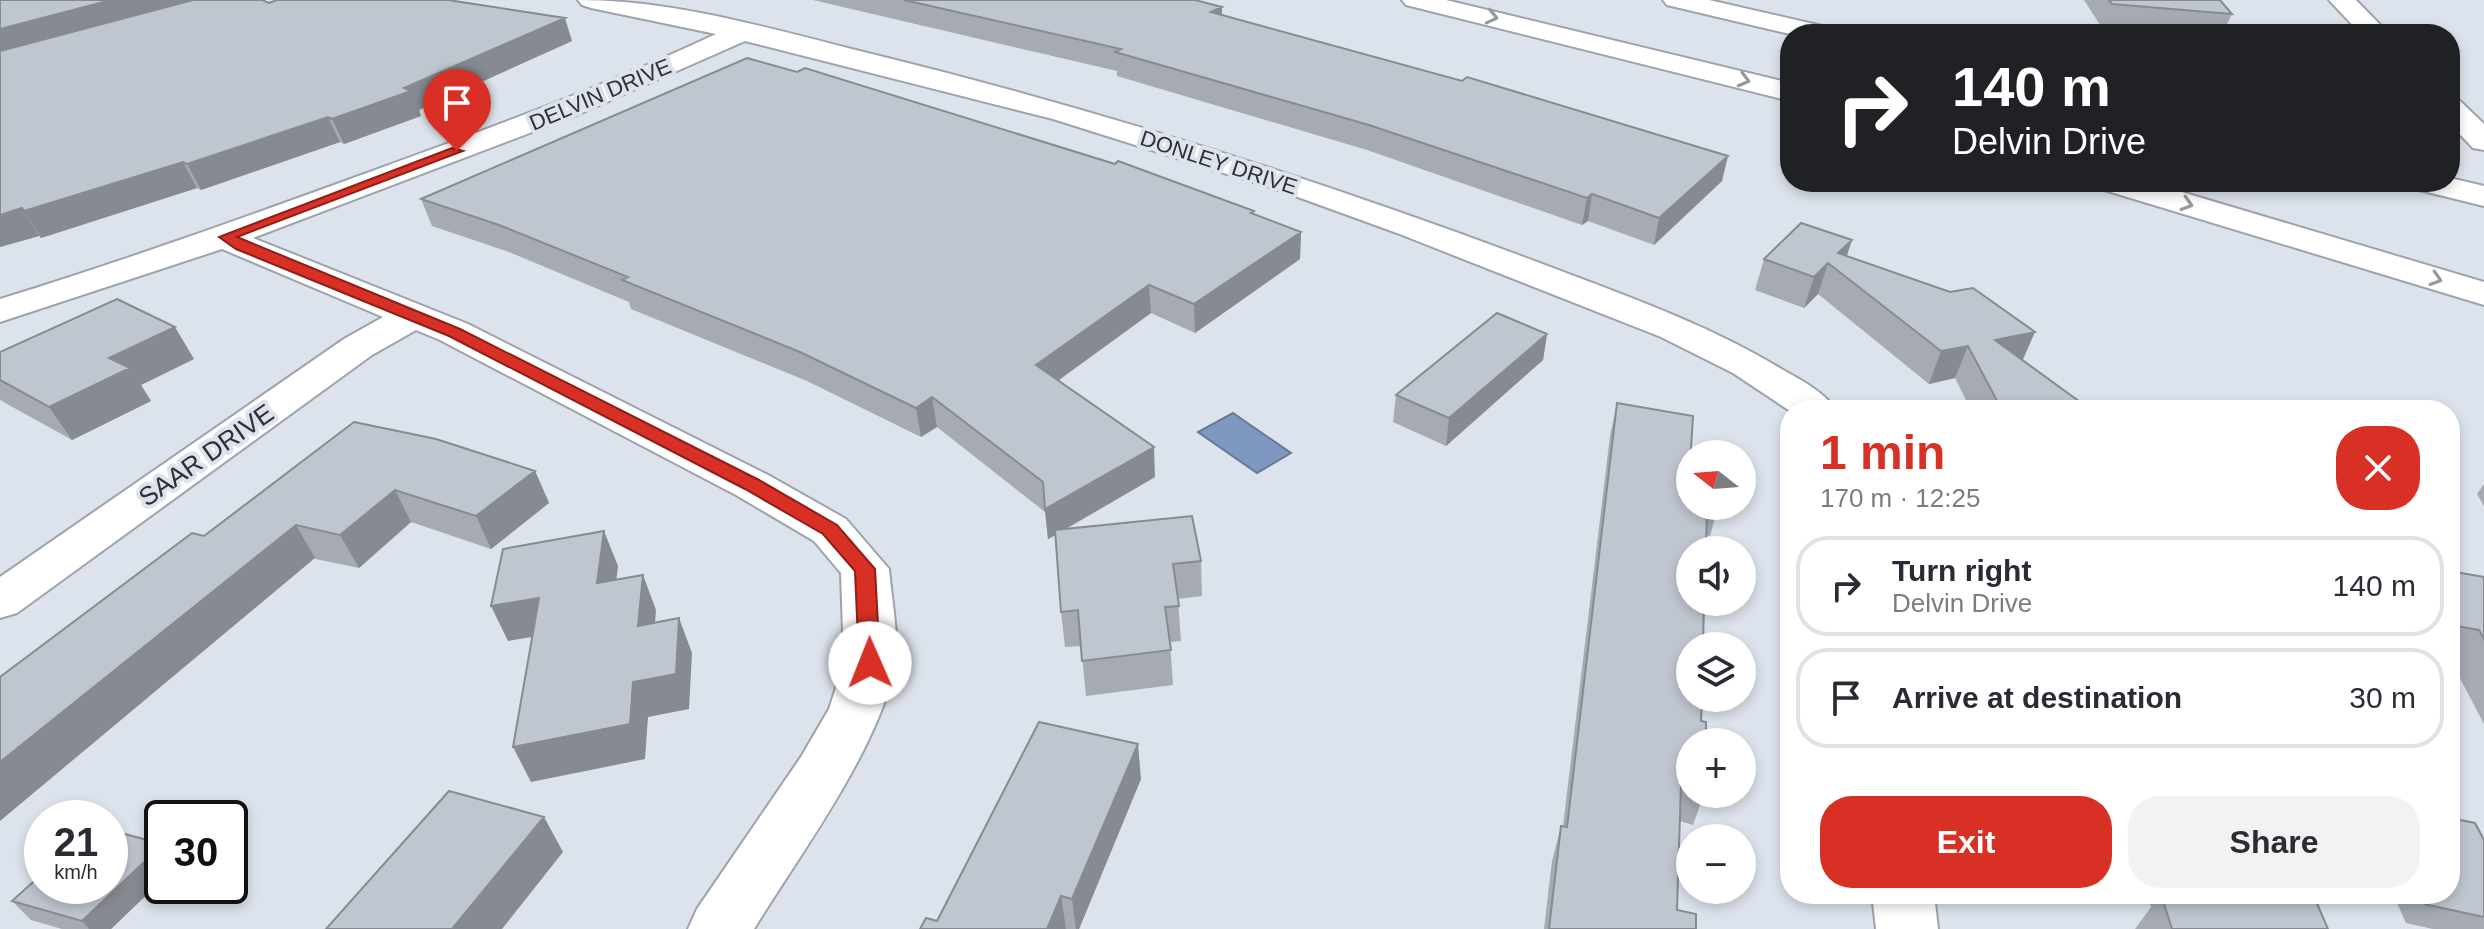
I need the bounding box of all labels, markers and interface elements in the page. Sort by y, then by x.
one-way arrow [1484,8,1498,25]
street label: DELVIN DRIVE [526,53,675,136]
text: 140 m [1952,55,2111,118]
icon: right [1820,56,1924,160]
pin [423,69,491,151]
one-way arrow [1736,70,1750,87]
icon: arrive [435,81,479,125]
text: Delvin Drive [1952,121,2146,162]
street label: DONLEY DRIVE [1137,125,1300,200]
one-way arrow [2180,195,2194,211]
one-way arrow [2429,270,2443,286]
street label: SAAR DRIVE [133,398,279,512]
text: 1 min [1820,426,1945,479]
button: close [2336,426,2420,510]
north arrow [1676,440,1756,520]
map controls [1676,440,1756,904]
text: 170 m · 12:25 [1820,483,1980,513]
button: sound [1676,536,1756,616]
text: Turn right [1892,554,2031,587]
icon: right [1824,564,1868,608]
text: 140 m [2333,569,2416,602]
text: Delvin Drive [1892,588,2032,618]
position arrow [828,621,912,705]
button: layers [1676,632,1756,712]
icon: arrive [1824,676,1868,720]
text: Arrive at destination [1892,681,2182,714]
text: 30 m [2349,681,2416,714]
button: + [1676,728,1756,808]
button: Exit [1820,796,2112,888]
button: Share [2128,796,2420,888]
speed limit sign: 30 [144,800,248,904]
text: 21 [54,820,98,864]
button: − [1676,824,1756,904]
text: km/h [54,861,98,883]

